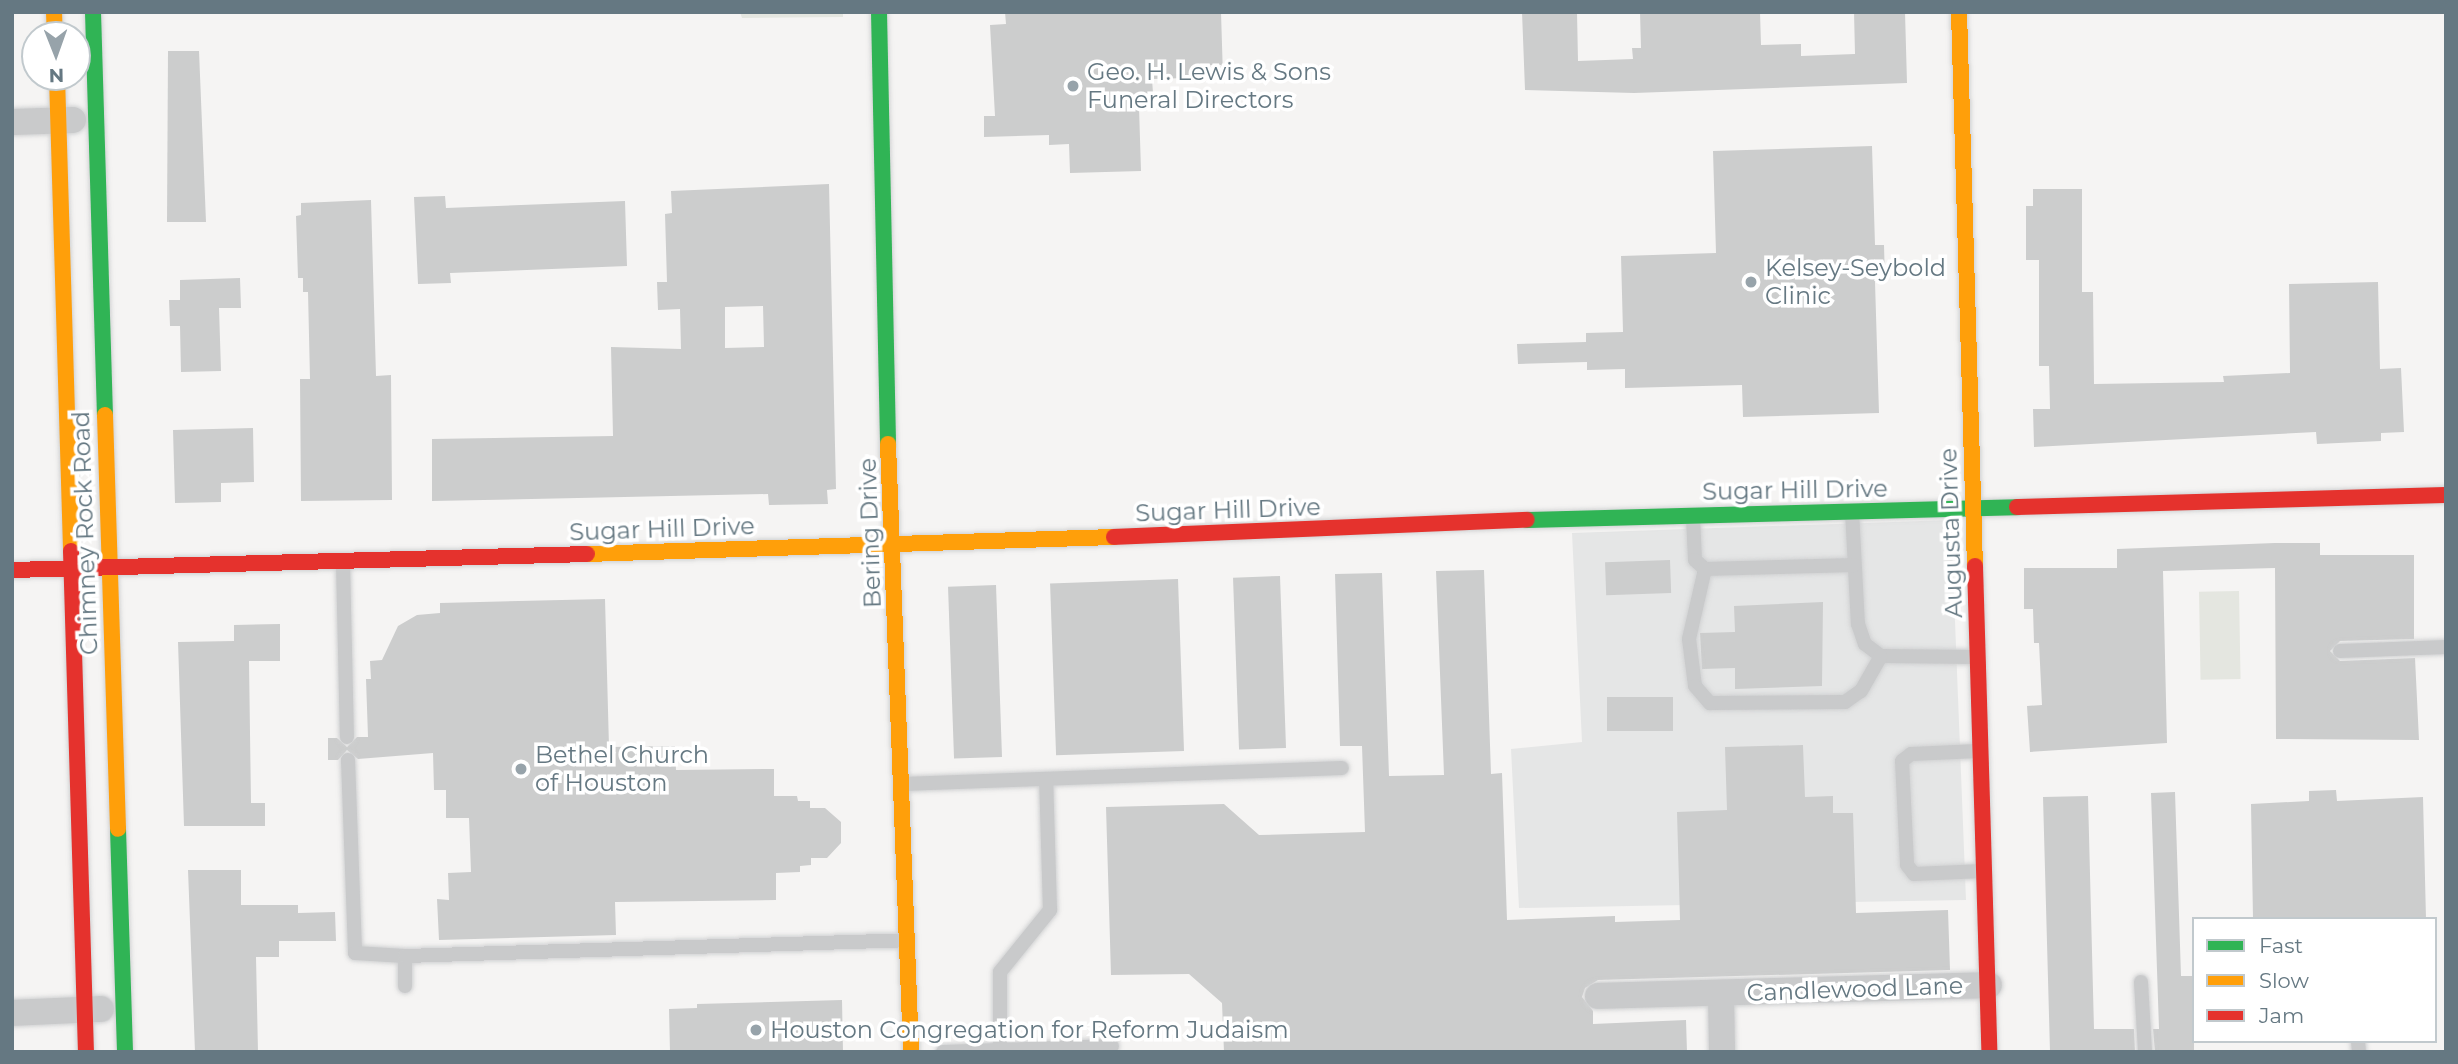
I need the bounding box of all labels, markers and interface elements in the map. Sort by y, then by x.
north arrow [21,21,91,91]
place label: Geo. H. Lewis & Sons Funeral Directors [1087,58,1331,114]
text: N [48,64,64,87]
marker: Geo. H. Lewis & Sons Funeral Directors [1065,78,1081,94]
place label: Kelsey-Seybold Clinic [1765,254,1946,310]
marker: Kelsey-Seybold Clinic [1743,274,1759,290]
street label: Chimney Rock Road [66,411,104,655]
street label: Augusta Drive [1934,448,1968,618]
street label: Bering Drive [853,457,887,609]
street label: Sugar Hill Drive [1702,474,1888,506]
street label: Sugar Hill Drive [1135,492,1321,528]
street label: Sugar Hill Drive [569,511,755,547]
place label: Bethel Church of Houston [535,741,709,797]
marker: Bethel Church of Houston [513,761,529,777]
legend [2192,917,2437,1043]
text: Fast [2259,933,2303,958]
text: Slow [2259,968,2309,993]
street label: Candlewood Lane [1746,971,1964,1007]
text: Jam [2259,1003,2304,1028]
place label: Houston Congregation for Reform Judaism [770,1016,1289,1044]
marker: Houston Congregation for Reform Judaism [748,1022,764,1038]

